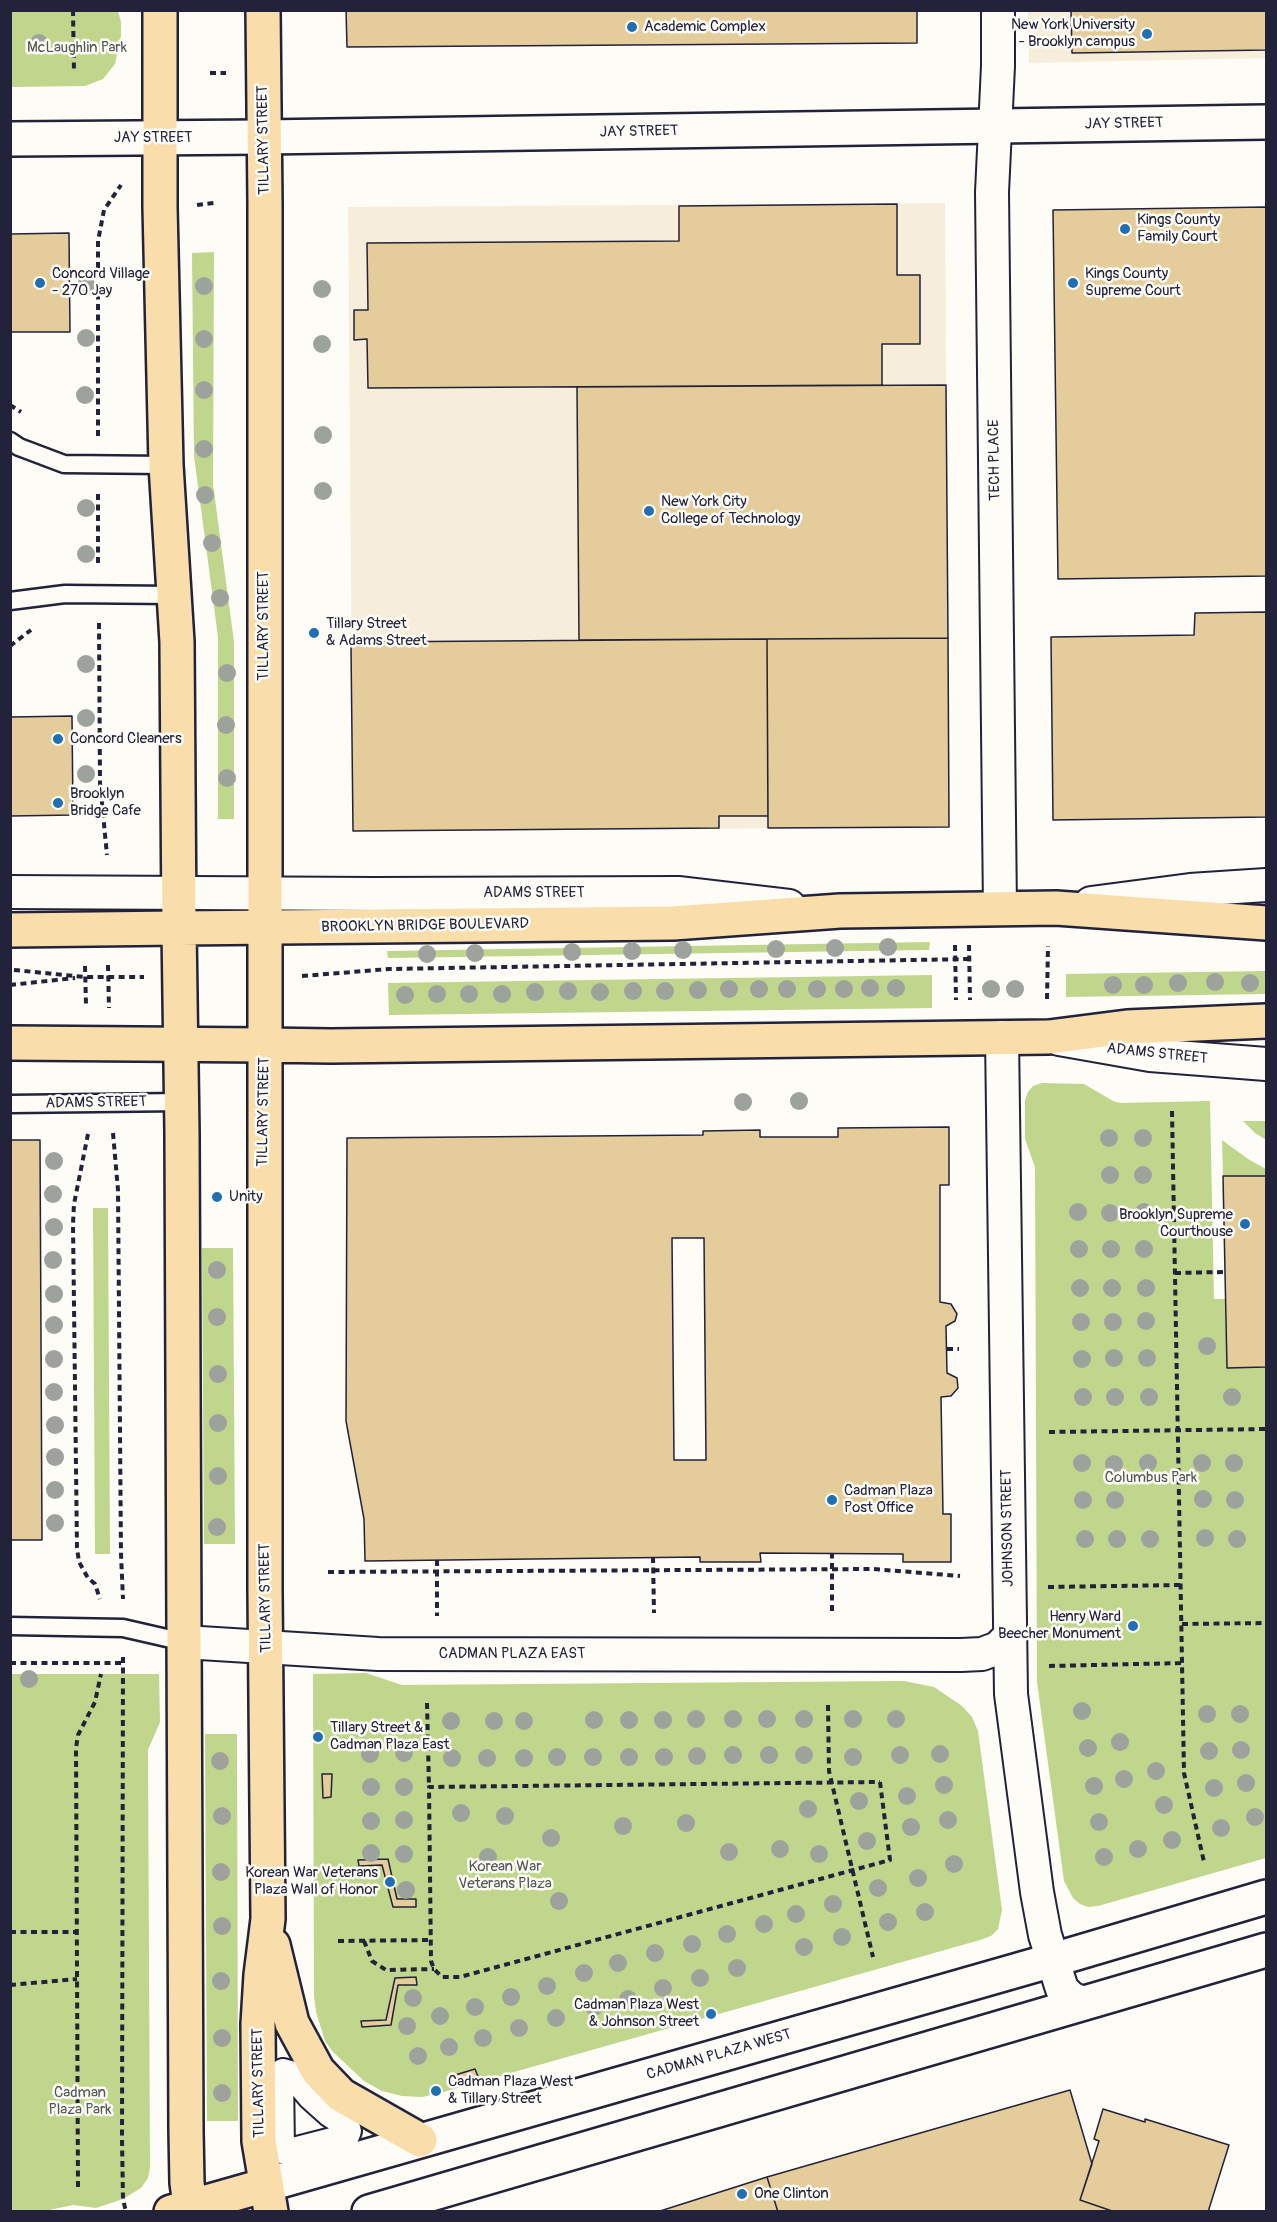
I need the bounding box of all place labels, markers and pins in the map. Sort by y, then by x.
place label: New York University - Brooklyn campus [1011,16,1135,51]
place label: Academic Complex [644,18,766,36]
marker: Academic Complex [625,20,639,34]
marker: New York University - Brooklyn campus [1140,27,1154,41]
place label: Kings County Family Court [1137,211,1220,246]
marker: Kings County Family Court [1118,222,1132,236]
place label: Concord Village - 270 Jay [52,265,150,300]
place label: Kings County Supreme Court [1085,265,1181,300]
marker: Concord Village - 270 Jay [33,276,47,290]
marker: Kings County Supreme Court [1066,276,1080,290]
place label: New York City College of Technology [661,493,800,528]
marker: New York City College of Technology [642,504,656,518]
place label: Tillary Street & Adams Street [326,615,426,650]
marker: Tillary Street & Adams Street [307,626,321,640]
place label: Concord Cleaners [70,730,182,748]
marker: Concord Cleaners [51,732,65,746]
place label: Brooklyn Bridge Cafe [70,785,141,820]
marker: Brooklyn Bridge Cafe [51,796,65,810]
place label: Unity [229,1188,263,1206]
marker: Unity [210,1190,224,1204]
place label: Brooklyn Supreme Courthouse [1119,1206,1233,1241]
marker: Brooklyn Supreme Courthouse [1238,1217,1252,1231]
place label: Cadman Plaza Post Office [844,1482,933,1517]
marker: Cadman Plaza Post Office [825,1493,839,1507]
place label: Henry Ward Beecher Monument [998,1608,1121,1643]
marker: Henry Ward Beecher Monument [1126,1619,1140,1633]
place label: Tillary Street & Cadman Plaza East [330,1719,450,1754]
marker: Tillary Street & Cadman Plaza East [311,1730,325,1744]
place label: Korean War Veterans Plaza Wall of Honor [245,1864,378,1899]
marker: Korean War Veterans Plaza Wall of Honor [383,1875,397,1889]
place label: Cadman Plaza West & Johnson Street [574,1996,699,2031]
marker: Cadman Plaza West & Johnson Street [704,2007,718,2021]
place label: Cadman Plaza West & Tillary Street [448,2073,573,2108]
marker: Cadman Plaza West & Tillary Street [429,2084,443,2098]
place label: One Clinton [754,2185,829,2203]
marker: One Clinton [735,2187,749,2201]

